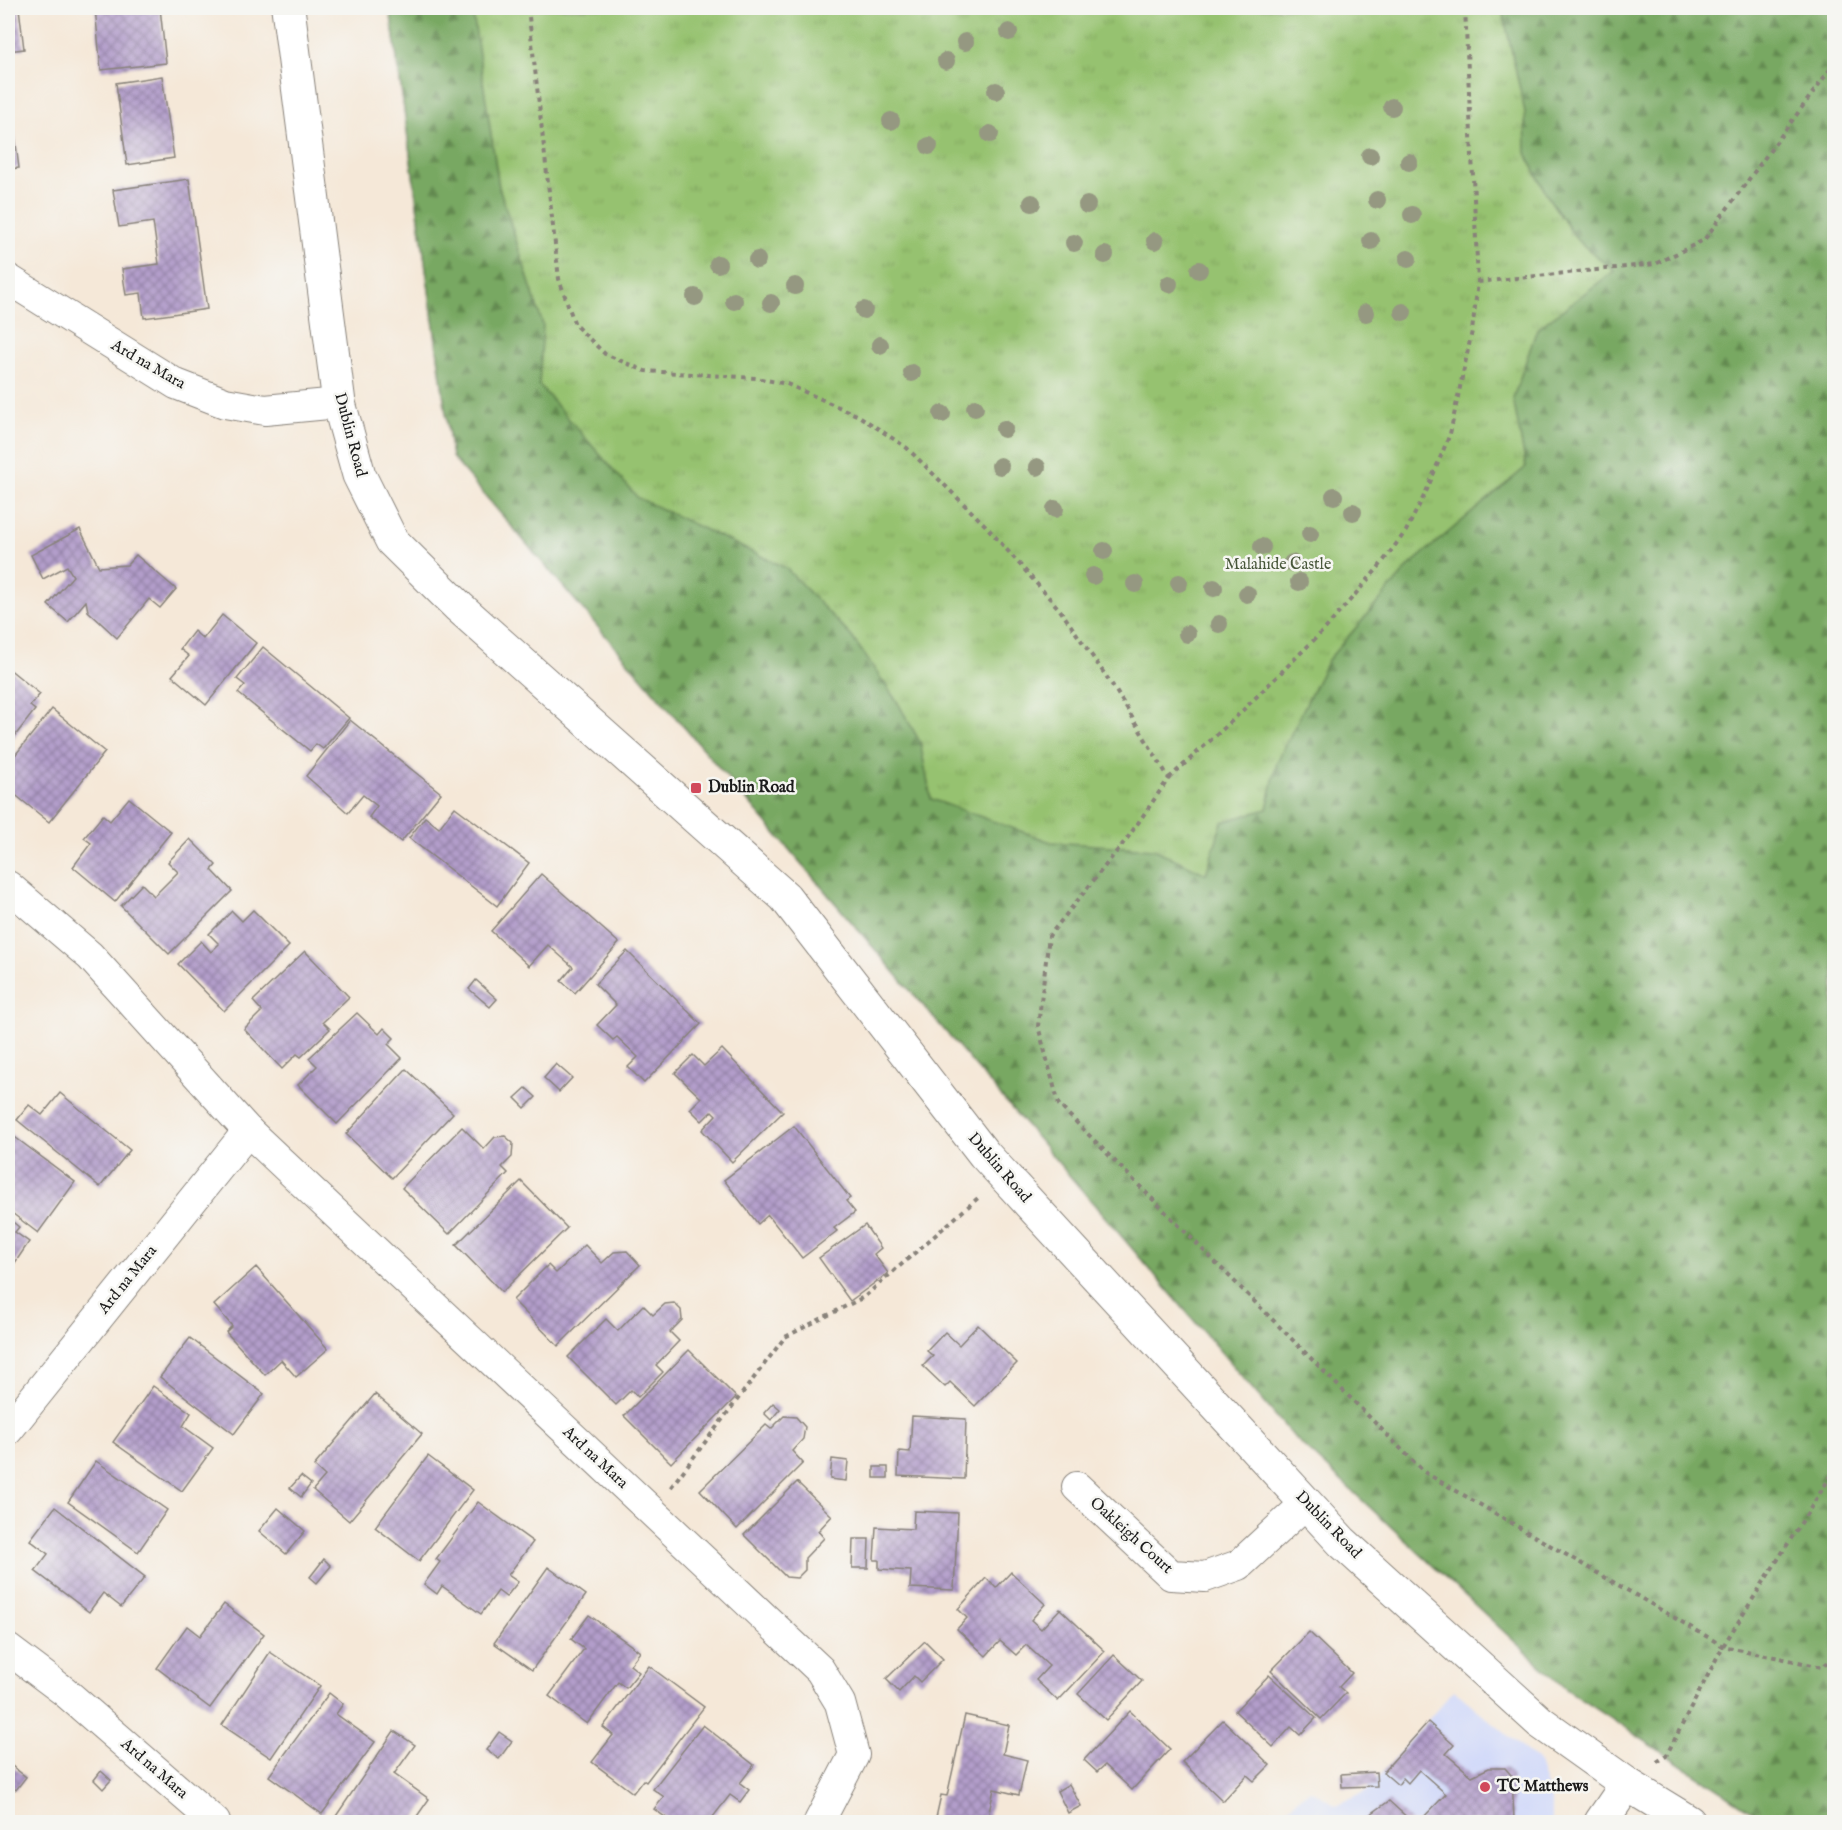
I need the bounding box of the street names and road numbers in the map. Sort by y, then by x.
street label: Ard na Mara [106,335,189,394]
street label: Dublin Road [329,391,371,480]
street label: Dublin Road [963,1129,1035,1208]
street label: Ard na Mara [94,1242,162,1319]
street label: Ard na Mara [557,1422,632,1493]
street label: Dublin Road [1291,1487,1366,1563]
street label: Oakleigh Court [1085,1493,1177,1579]
street label: Ard na Mara [116,1734,192,1804]

